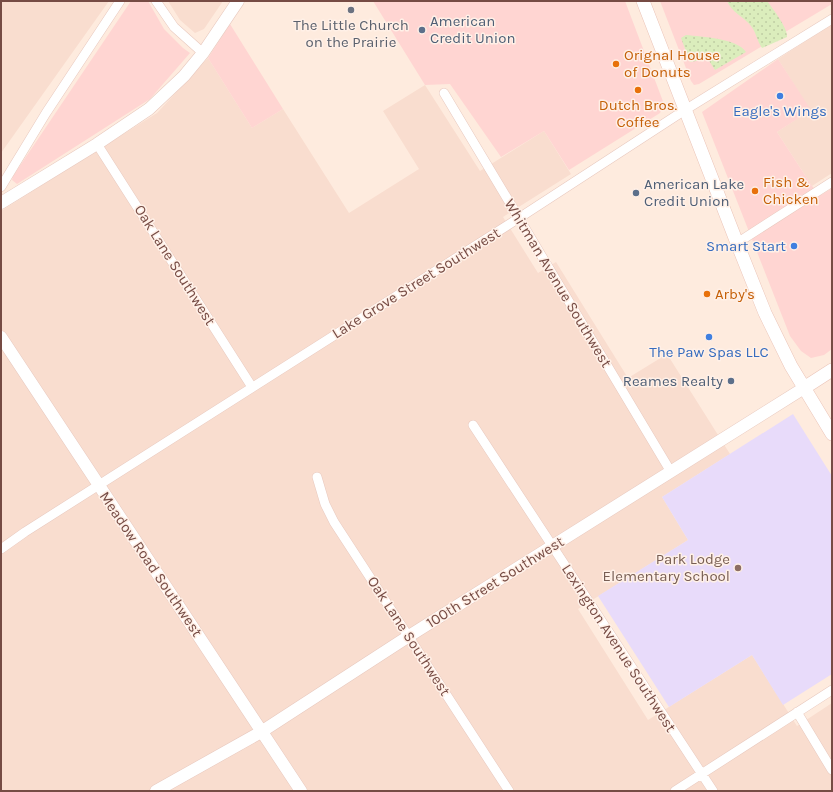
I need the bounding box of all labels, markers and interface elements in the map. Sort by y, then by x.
marker: The Little Church on the Prairie [346,5,356,15]
place label: American Credit Union [430,12,515,47]
place label: The Little Church on the Prairie [293,16,409,51]
marker: American Credit Union [417,25,427,35]
place label: Orignal House of Donuts [624,46,720,81]
marker: Orignal House of Donuts [611,59,621,69]
marker: Dutch Bros. Coffee [633,85,643,95]
marker: Eagle's Wings [775,91,785,101]
place label: Dutch Bros. Coffee [599,96,678,131]
place label: Eagle's Wings [733,102,827,120]
place label: Fish & Chicken [763,173,819,208]
place label: American Lake Credit Union [644,175,744,210]
marker: Fish & Chicken [750,186,760,196]
marker: American Lake Credit Union [631,188,641,198]
street label: Whitman Avenue Southwest [500,195,616,371]
street label: Oak Lane Southwest [131,201,220,329]
street label: Lake Grove Street Southwest [329,224,504,342]
place label: Smart Start [706,237,786,255]
marker: Smart Start [789,241,799,251]
place label: Arby's [715,285,755,303]
marker: Arby's [702,289,712,299]
marker: The Paw Spas LLC [704,332,714,342]
place label: The Paw Spas LLC [649,343,769,361]
place label: Reames Realty [623,372,723,390]
marker: Reames Realty [726,376,736,386]
street label: Meadow Road Southwest [96,488,207,640]
street label: 100th Street Southwest [423,532,567,632]
place label: Park Lodge Elementary School [603,550,730,585]
street label: Lexington Avenue Southwest [558,561,680,736]
marker: Park Lodge Elementary School [733,563,743,573]
street label: Oak Lane Southwest [364,573,455,699]

